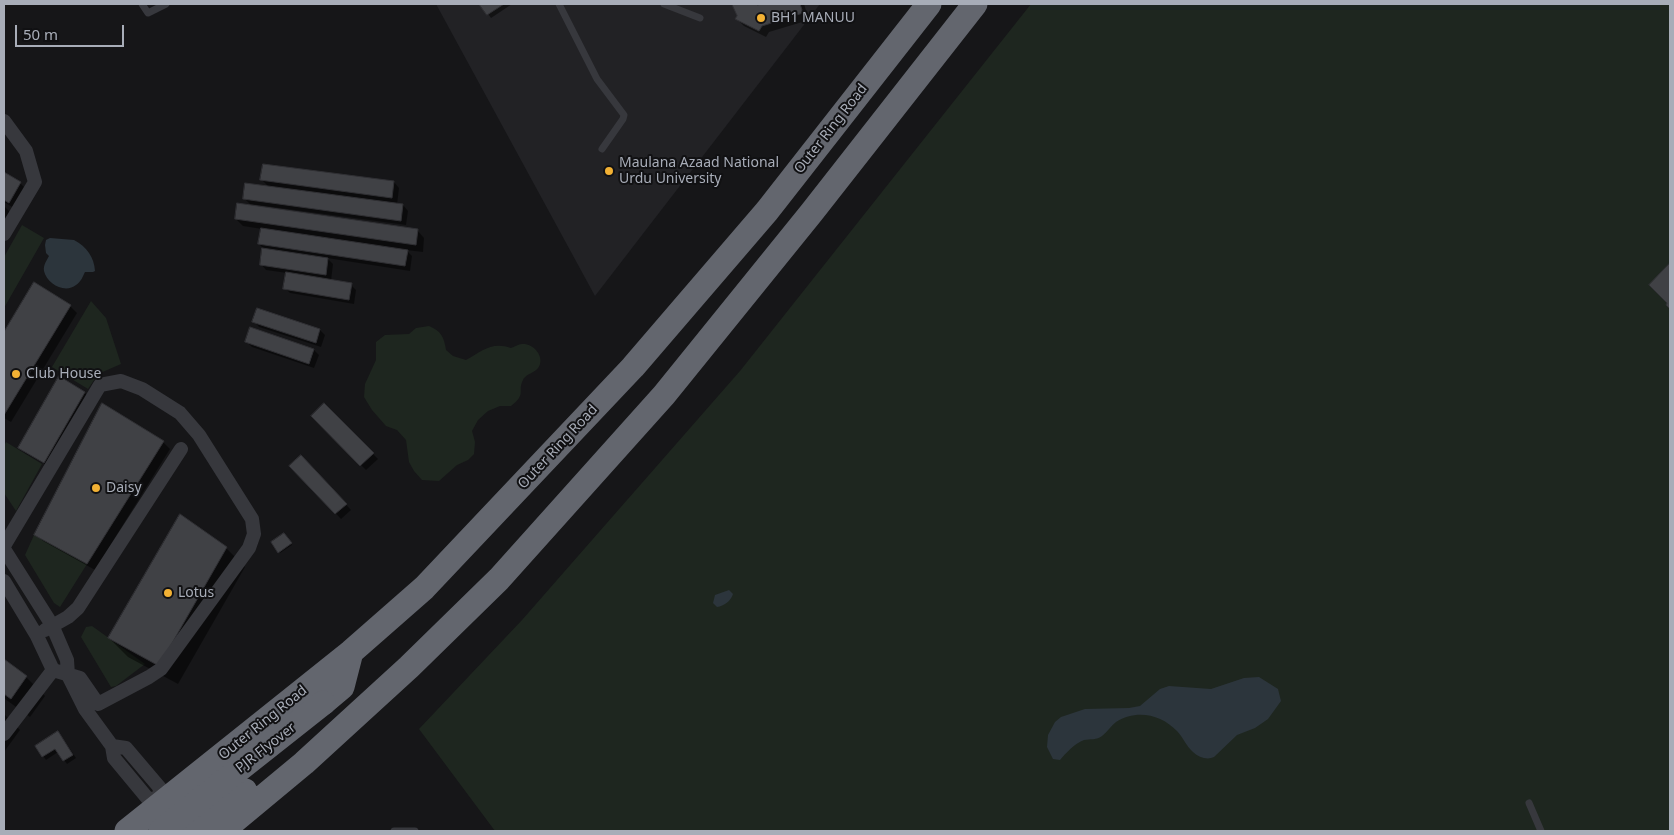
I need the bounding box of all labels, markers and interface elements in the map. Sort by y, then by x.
place label: BH1 MANUU [771,10,855,26]
marker: BH1 MANUU [755,12,767,24]
scale bar [18,15,126,47]
text: 50 m [23,24,58,44]
street label: Outer Ring Road [791,81,871,177]
place label: Maulana Azaad National Urdu University [619,155,779,188]
marker: Maulana Azaad National Urdu University [603,165,615,177]
place label: Club House [26,366,101,382]
marker: Club House [10,368,22,380]
street label: Outer Ring Road [515,401,601,493]
place label: Daisy [106,480,142,496]
marker: Daisy [90,482,102,494]
place label: Lotus [178,585,214,601]
marker: Lotus [162,587,174,599]
street label: Outer Ring Road [215,682,311,764]
street label: PJR Flyover [233,719,299,777]

